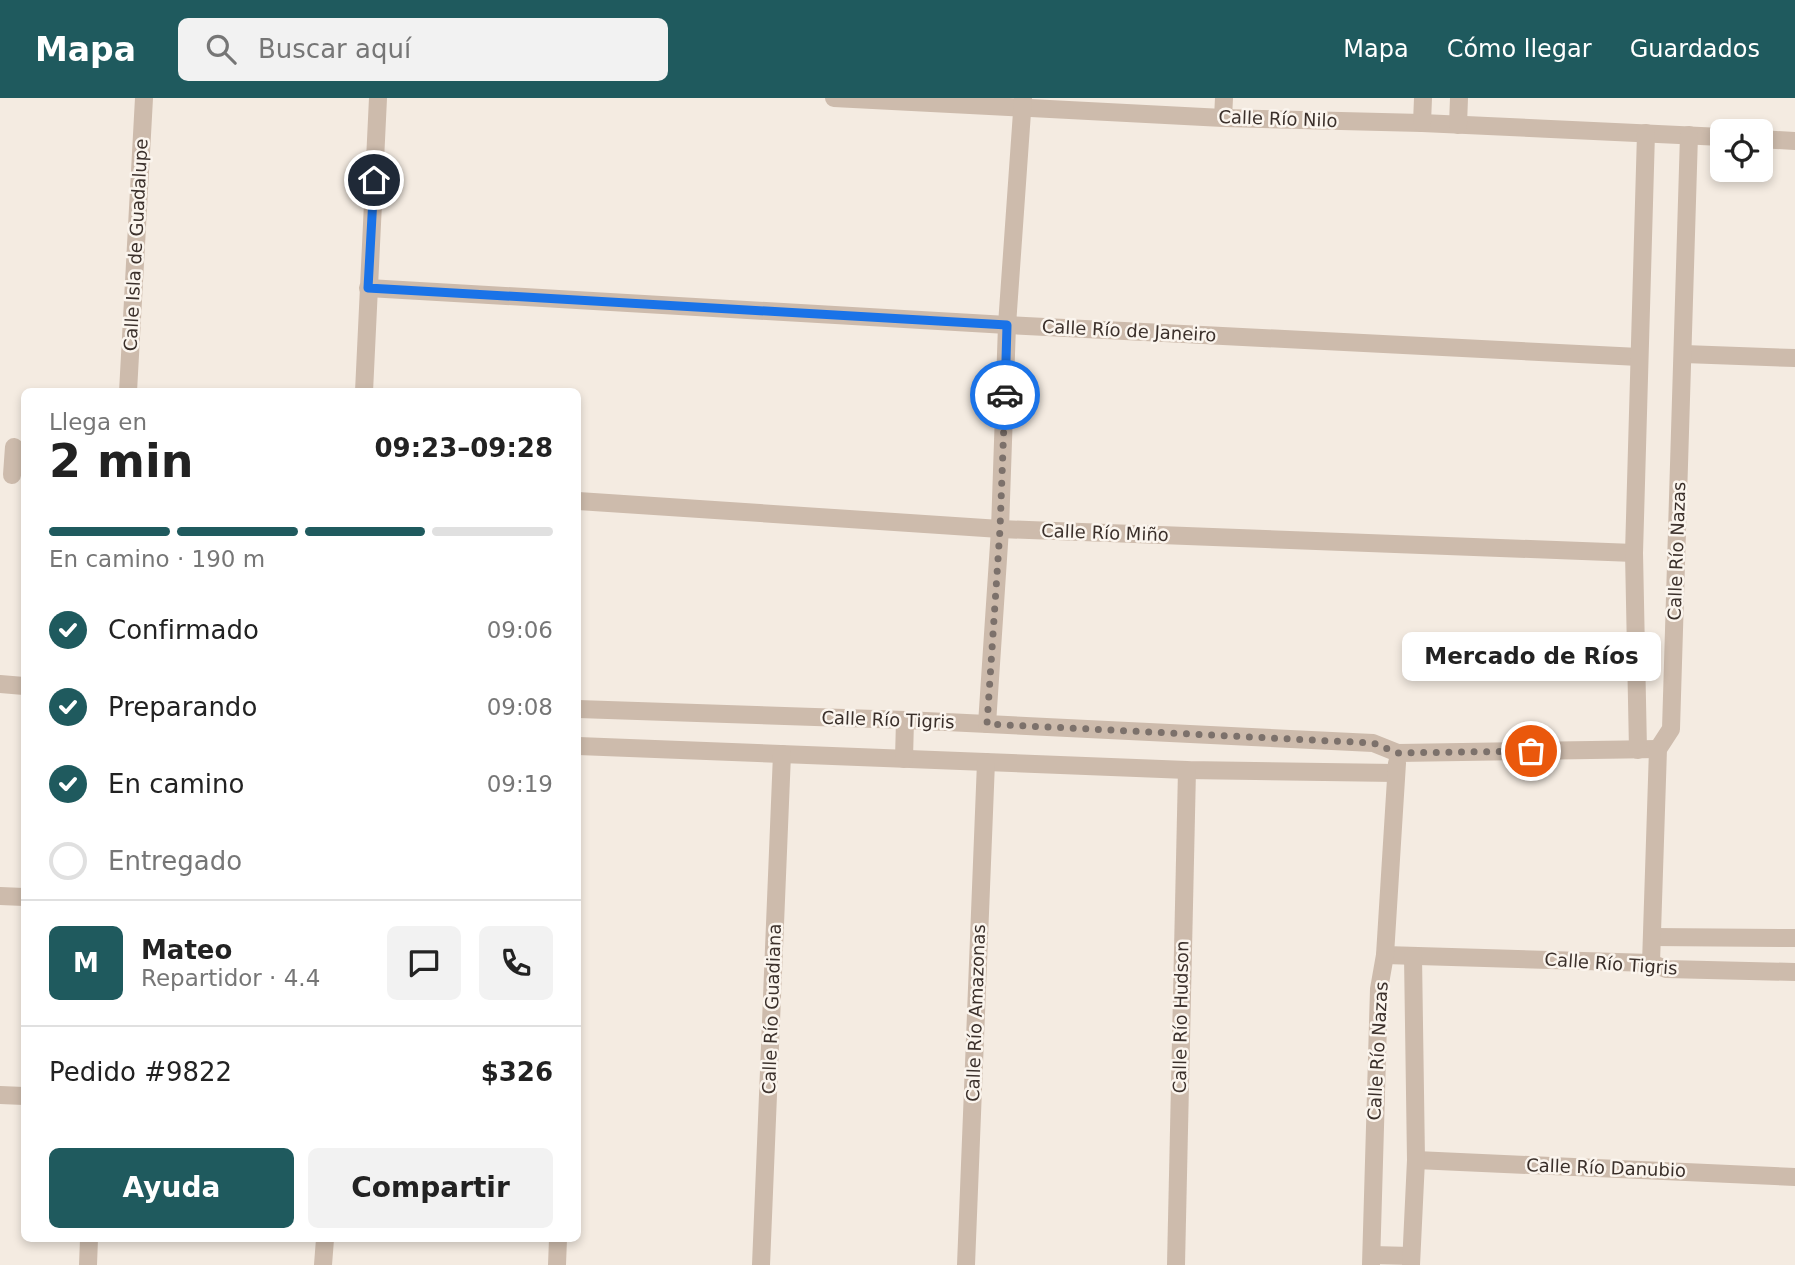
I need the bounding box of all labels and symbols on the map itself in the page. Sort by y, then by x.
street label: Calle Río Nilo [1218,106,1338,131]
street label: Calle Isla de Guadalupe [119,138,152,352]
pin [344,150,404,210]
street label: Calle Río de Janeiro [1041,315,1217,346]
courier [970,360,1040,430]
street label: Calle Río Nazas [1664,481,1689,621]
street label: Calle Río Miño [1041,520,1169,545]
callout: Mercado de Ríos [1402,632,1660,681]
street label: Calle Río Tigris [821,707,955,732]
pin [1501,721,1561,781]
street label: Calle Río Guadiana [758,923,785,1095]
street label: Calle Río Amazonas [962,924,989,1102]
street label: Calle Río Hudson [1169,940,1192,1094]
street label: Calle Río Tigris [1544,948,1678,979]
street label: Calle Río Nazas [1363,981,1392,1121]
street label: Calle Río Danubio [1526,1154,1686,1181]

